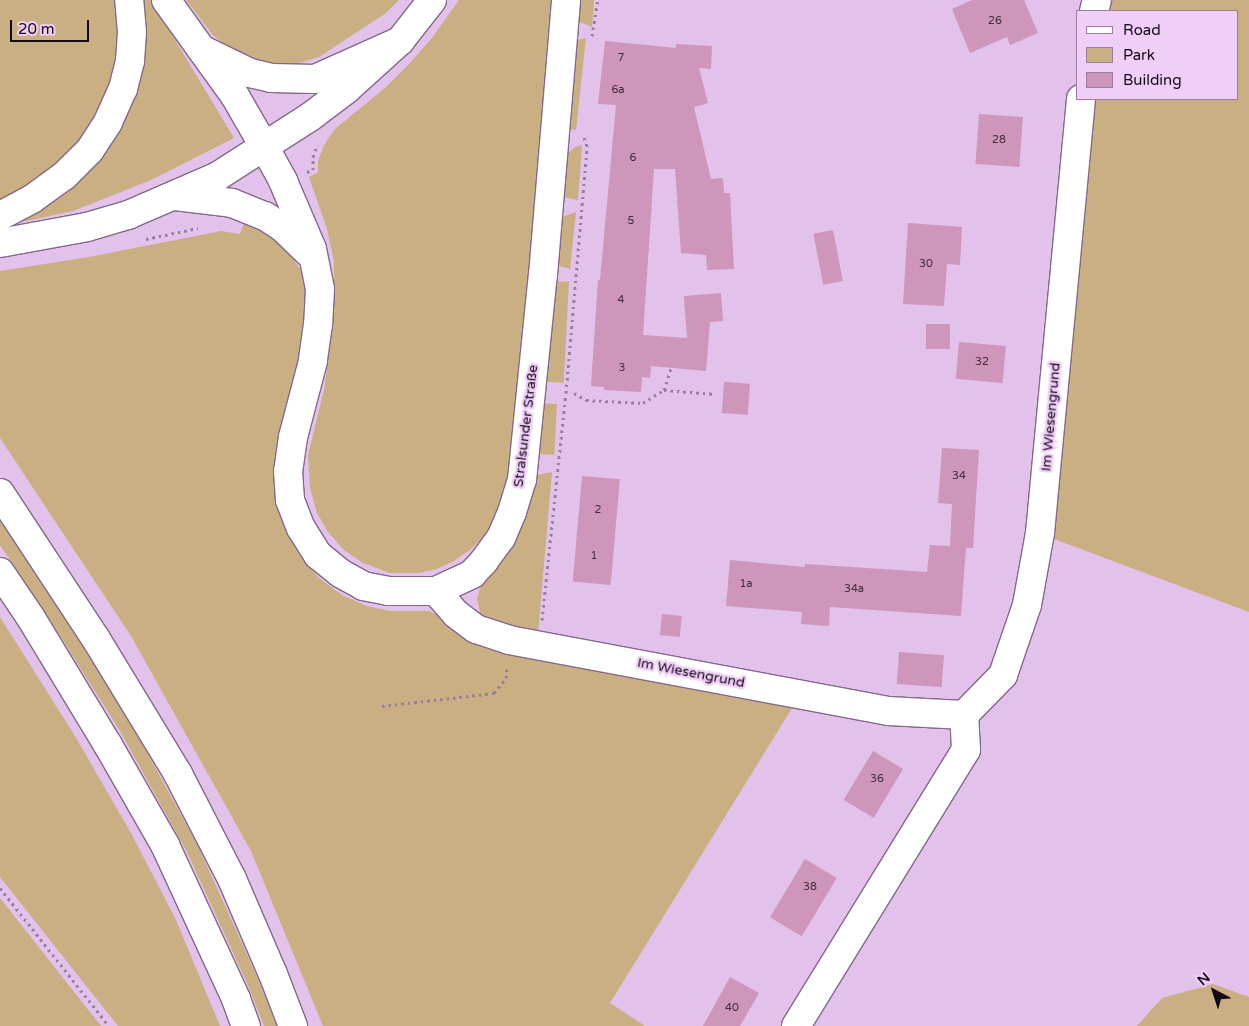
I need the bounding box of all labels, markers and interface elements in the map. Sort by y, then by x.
scale bar [12,10,91,42]
legend [1076,10,1239,100]
house number: 26 [988,14,1002,28]
text: 20 m [18,20,55,38]
text: Road [1123,21,1161,39]
text: Park [1123,46,1155,64]
house number: 7 [618,51,624,65]
text: Building [1123,71,1182,89]
house number: 6a [611,83,625,97]
house number: 28 [992,133,1006,147]
house number: 6 [630,151,636,165]
house number: 5 [628,214,634,228]
house number: 30 [919,257,933,271]
house number: 4 [618,293,624,307]
house number: 32 [975,355,989,369]
house number: 3 [619,361,625,375]
street label: Im Wiesengrund [1038,362,1064,472]
street label: Stralsunder Straße [510,364,542,488]
house number: 34 [952,469,966,483]
house number: 2 [595,503,601,517]
house number: 1 [591,549,597,563]
house number: 1a [739,577,753,591]
house number: 34a [844,582,864,596]
street label: Im Wiesengrund [636,654,746,692]
house number: 36 [870,772,884,786]
house number: 38 [803,880,817,894]
north arrow [1189,966,1239,1016]
text: N [1194,969,1214,989]
house number: 40 [725,1001,739,1015]

